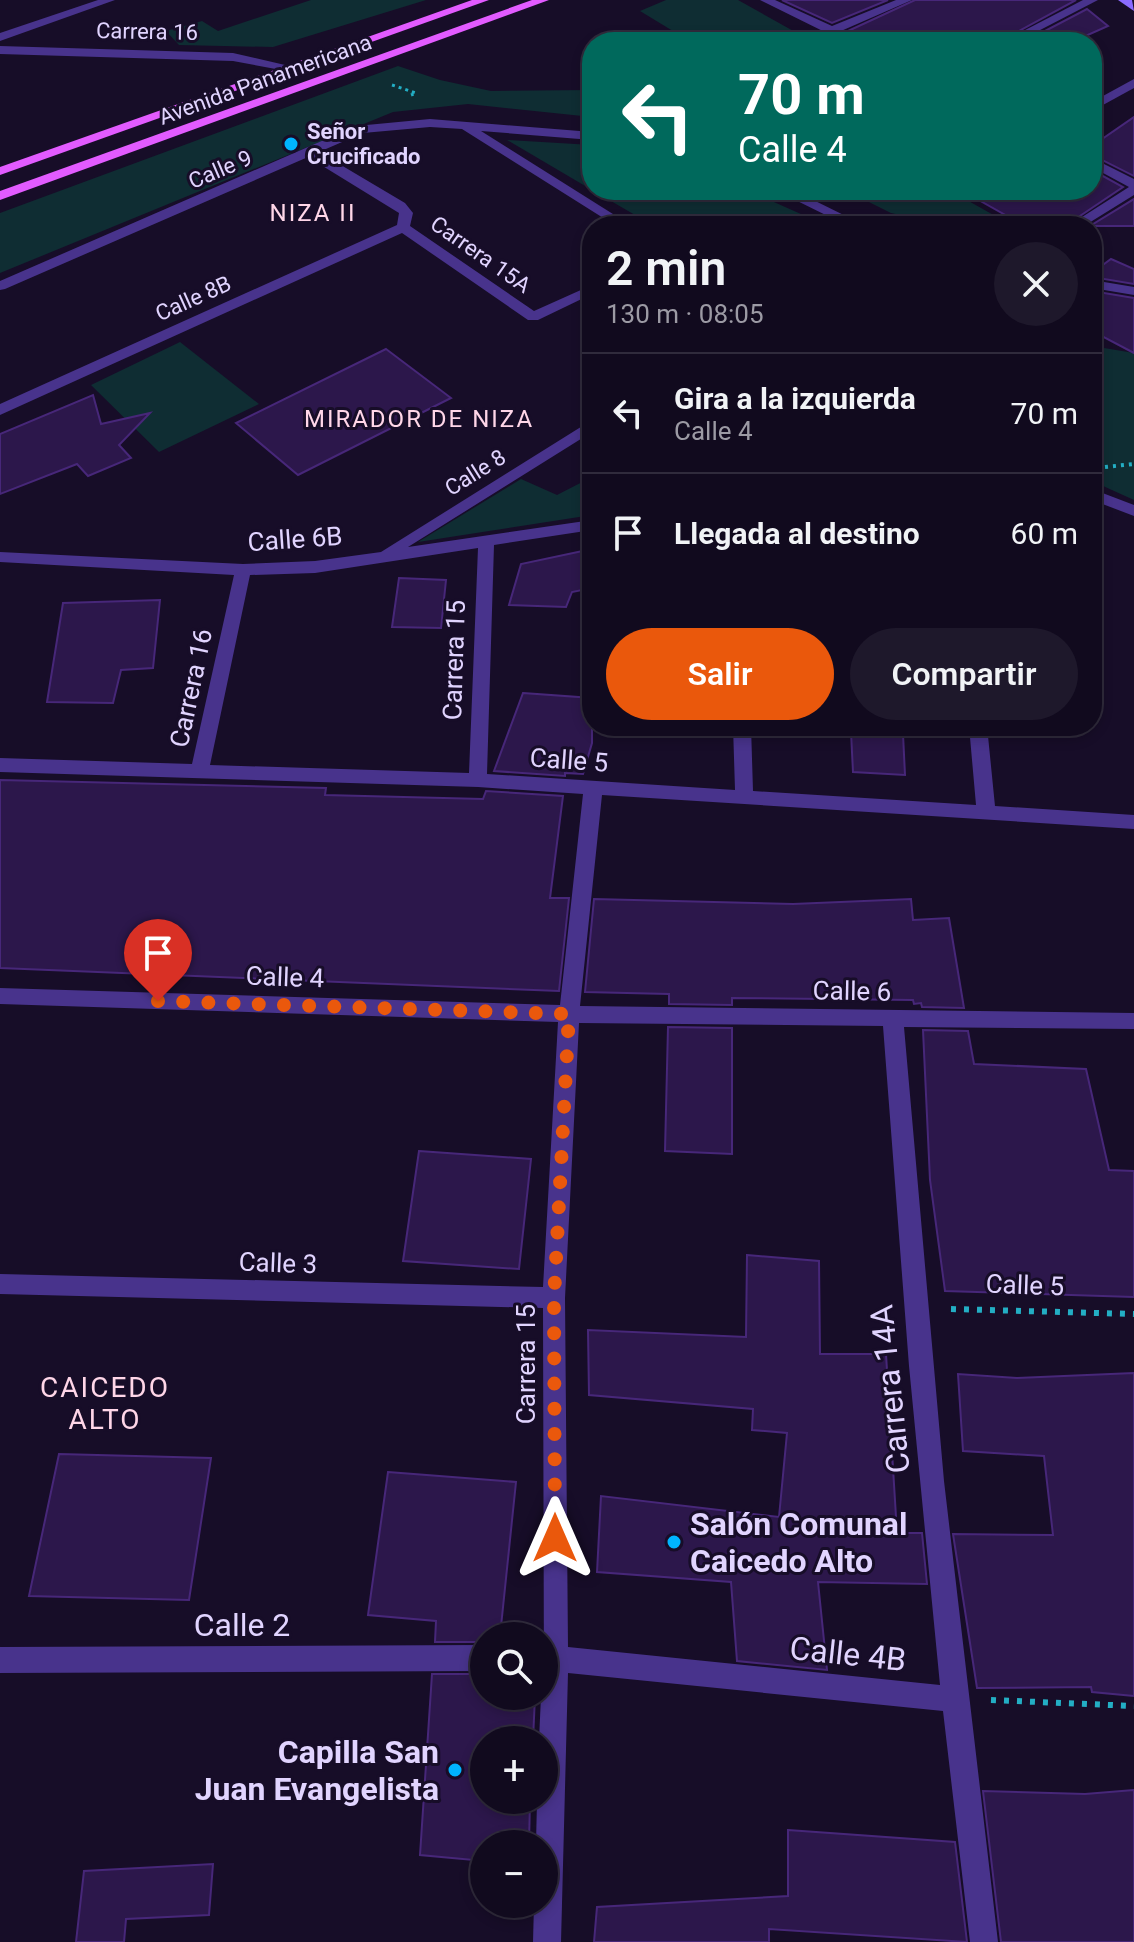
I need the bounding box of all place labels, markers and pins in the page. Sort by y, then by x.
place label: Señor Crucificado [307,119,421,169]
marker: Señor Crucificado [282,135,300,153]
pin [124,919,192,1001]
place label: Salón Comunal Caicedo Alto [690,1505,907,1580]
marker: Salón Comunal Caicedo Alto [665,1533,683,1551]
place label: Capilla San Juan Evangelista [195,1733,439,1808]
marker: Capilla San Juan Evangelista [446,1761,464,1779]

